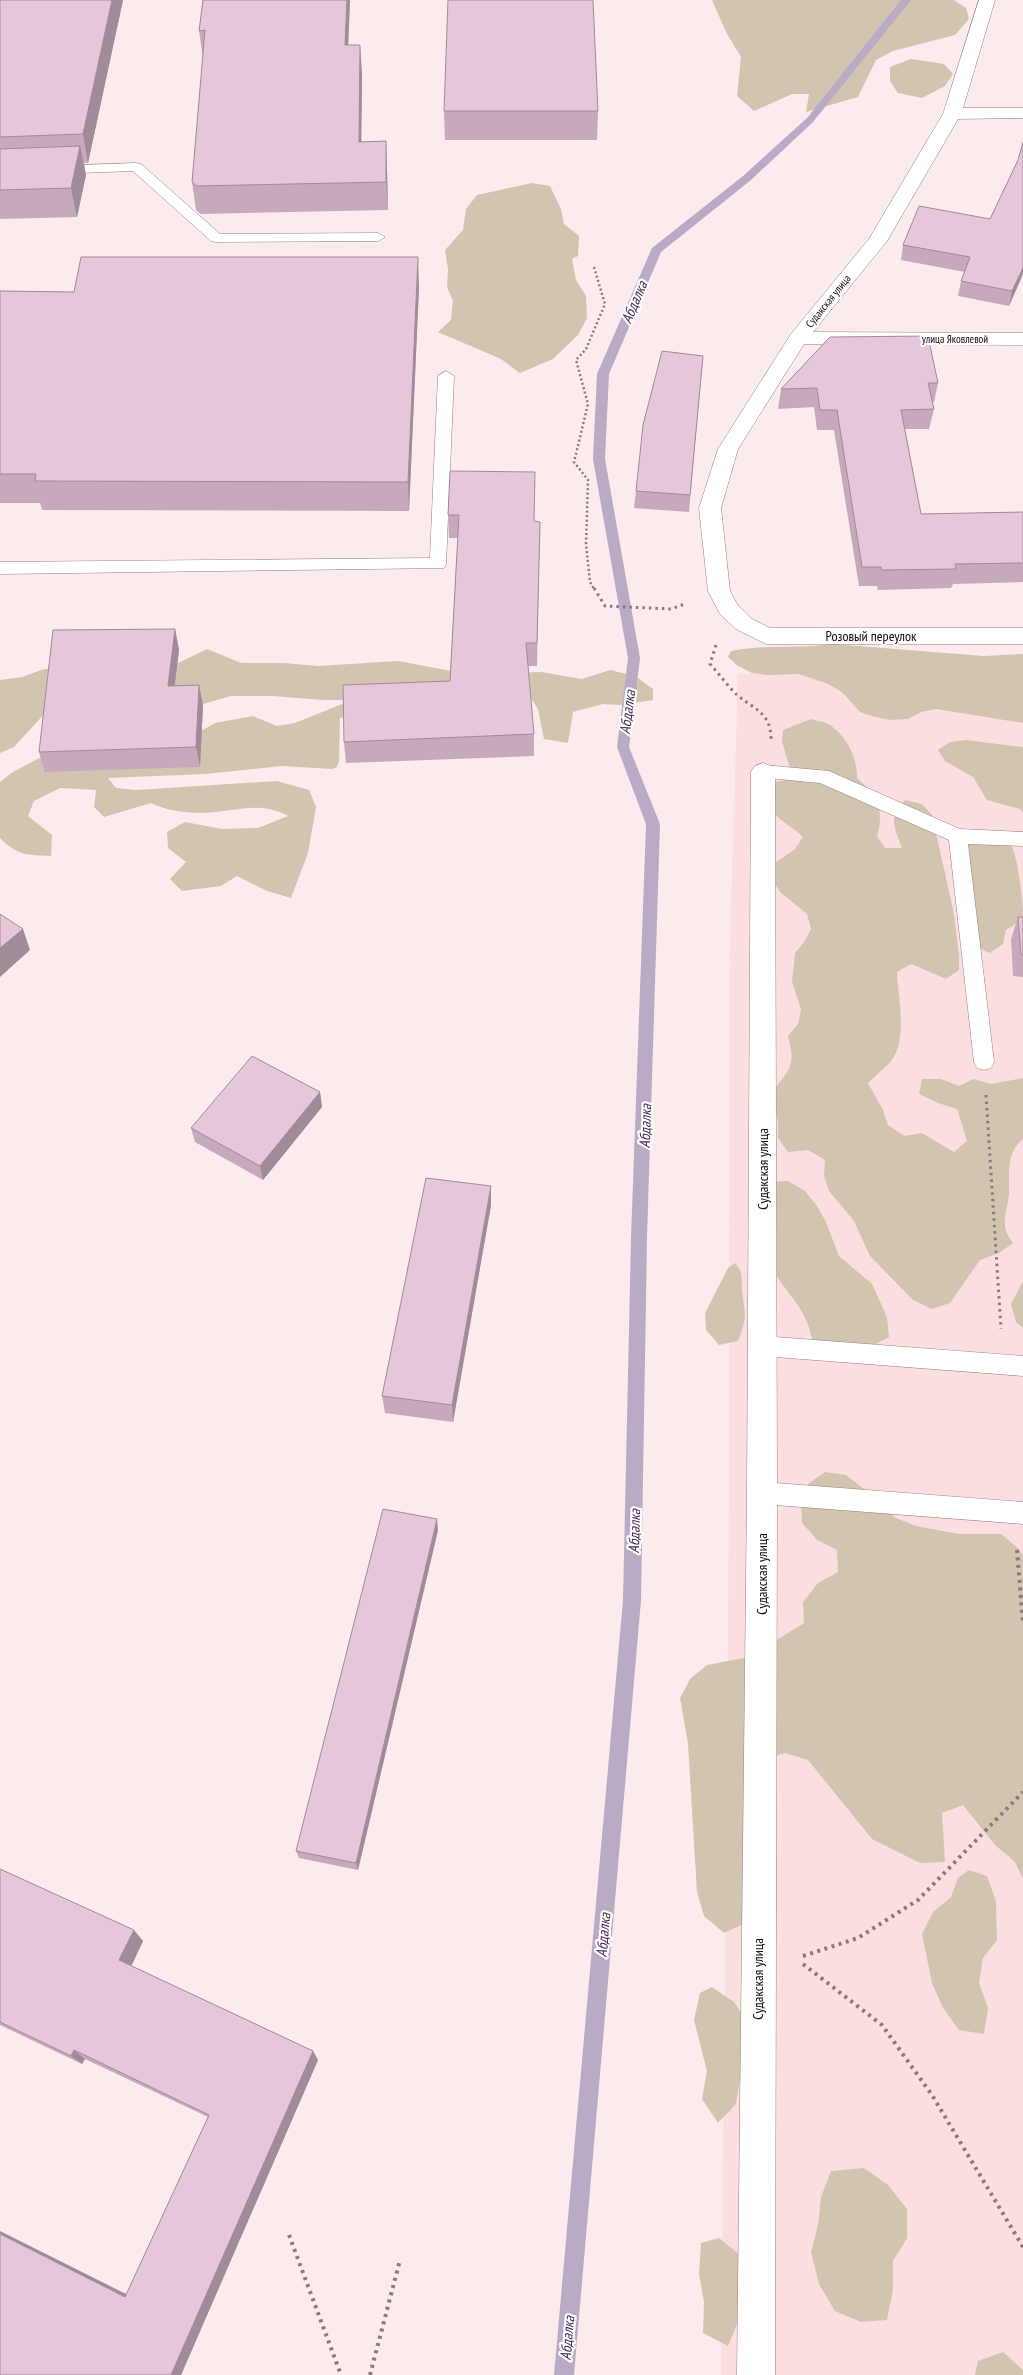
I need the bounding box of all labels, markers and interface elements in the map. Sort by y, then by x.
street label: Судакская улица [802,272,854,330]
water label: Абдалка [617,277,652,326]
street label: улица Яковлевой [922,332,988,346]
street label: Розовый переулок [826,627,917,645]
water label: Абдалка [615,688,639,735]
water label: Абдалка [635,1103,655,1148]
street label: Судакская улица [754,1128,772,1210]
water label: Абдалка [624,1508,644,1553]
street label: Судакская улица [753,1533,771,1615]
water label: Абдалка [592,1911,614,1958]
street label: Судакская улица [749,1938,767,2020]
water label: Абдалка [556,2314,578,2361]

